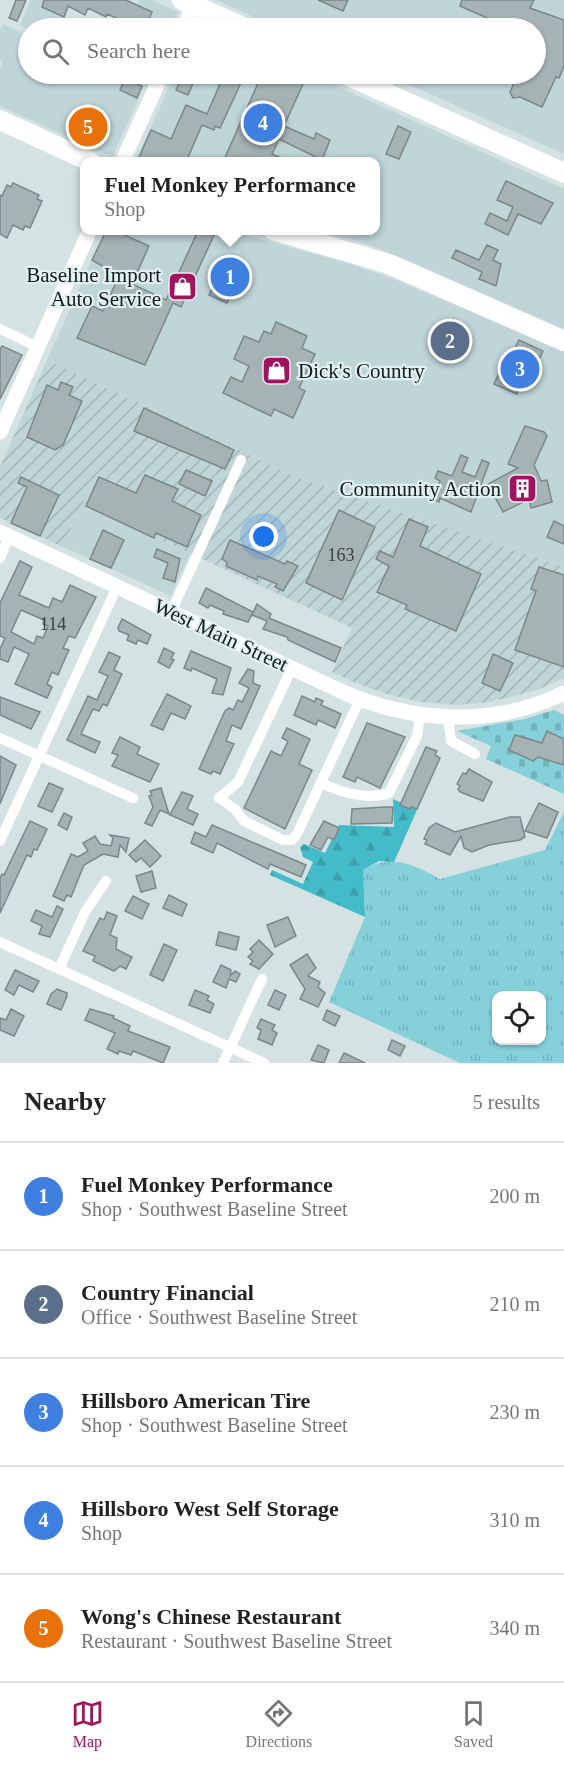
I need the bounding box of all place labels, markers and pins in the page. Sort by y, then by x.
pin: 4 [244,100,282,146]
pin: 5 [68,104,107,150]
pin: 1 [210,254,250,300]
place label: Baseline Import Auto Service [26,263,161,311]
shop icon: Baseline Import Auto Service [166,271,198,303]
pin: 2 [430,318,470,364]
pin: 3 [500,346,540,392]
shop icon: Dick's Country [261,355,293,387]
place label: Dick's Country [298,359,425,383]
building icon: Community Action [506,473,538,505]
place label: Community Action [339,477,501,501]

